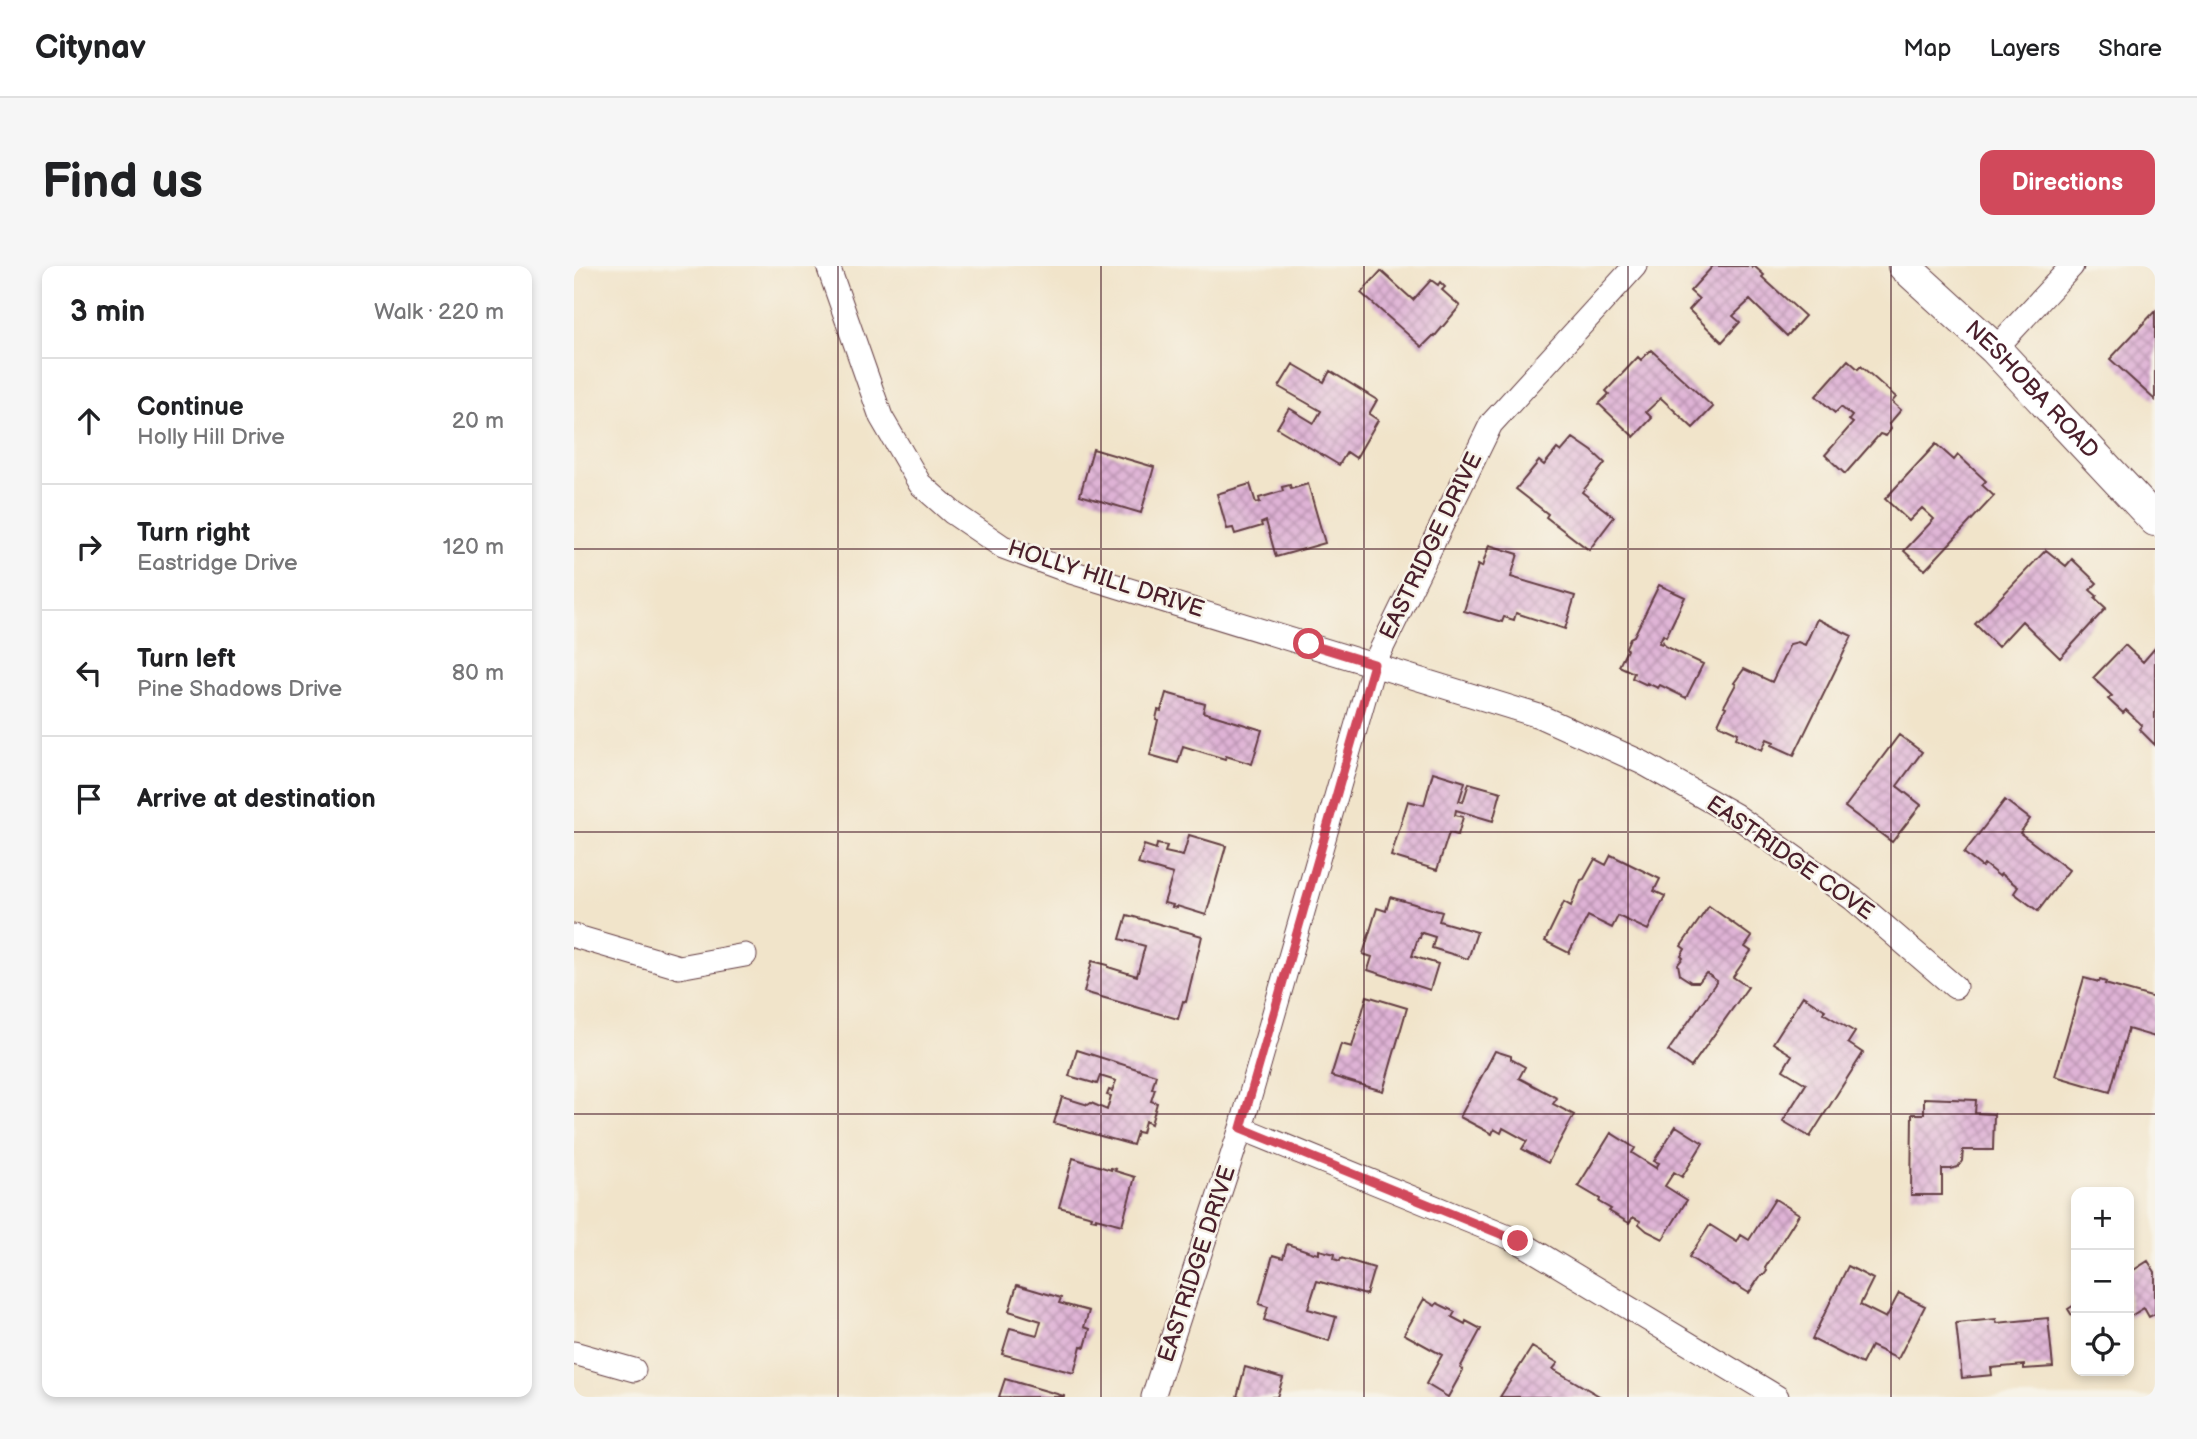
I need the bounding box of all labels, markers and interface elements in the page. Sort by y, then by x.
text: Citynav [35,28,146,68]
text: Map [1903,34,1951,63]
text: Layers [1989,34,2060,63]
text: Share [2098,34,2162,63]
button: Directions [1980,150,2155,215]
text: Find us [42,153,203,212]
text: 3 min [70,294,145,330]
text: Walk · 220 m [374,298,504,326]
street label: NESHOBA ROAD [1959,315,2104,465]
text: Continue [137,392,244,423]
icon: ahead [70,402,108,440]
text: 20 m [452,407,504,435]
text: Holly Hill Drive [137,423,285,451]
street label: EASTRIDGE DRIVE [1374,448,1488,644]
text: Turn right [137,518,250,549]
icon: right [70,528,108,566]
text: 120 m [443,533,504,561]
street label: HOLLY HILL DRIVE [1004,534,1208,624]
text: Eastridge Drive [137,549,298,577]
route start [1293,628,1324,659]
text: Turn left [137,644,236,675]
icon: left [70,654,108,692]
text: 80 m [452,659,504,687]
text: Pine Shadows Drive [137,675,342,703]
icon: arrive [70,780,108,818]
text: Arrive at destination [137,784,376,815]
street label: EASTRIDGE COVE [1701,790,1879,926]
street label: EASTRIDGE DRIVE [1152,1162,1242,1366]
map controls [2071,1187,2134,1376]
button: + [2071,1187,2134,1250]
route end [1502,1225,1533,1256]
button: − [2071,1250,2134,1313]
button: locate [2071,1313,2134,1376]

